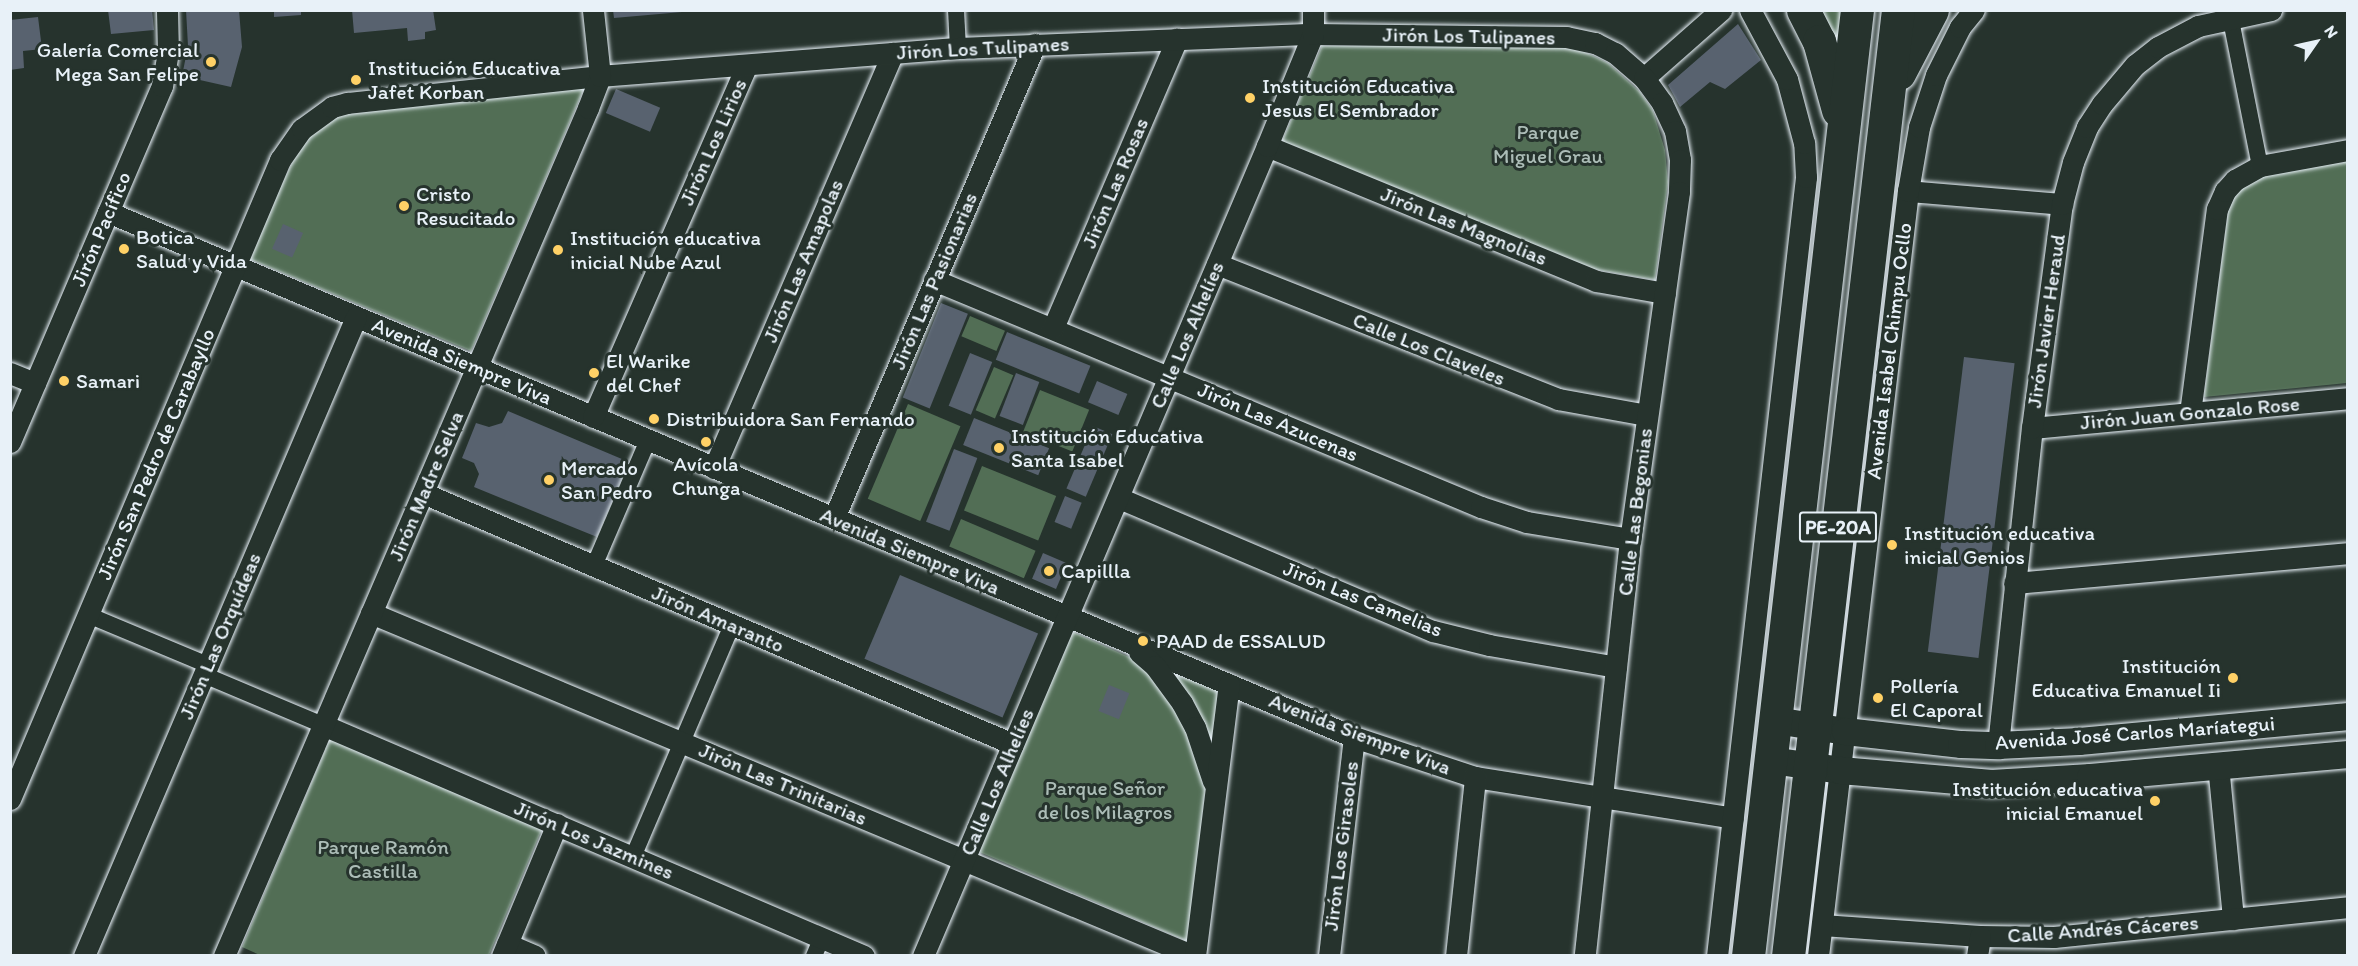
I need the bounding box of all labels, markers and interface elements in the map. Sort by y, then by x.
north arrow [2286,12,2346,72]
street label: Jirón Los Tulipanes [1383,22,1555,50]
text: N [2320,22,2342,41]
street label: Jirón Los Tulipanes [897,31,1069,65]
place label: Galería Comercial Mega San Felipe [37,37,199,87]
marker: Galería Comercial Mega San Felipe [204,55,218,69]
place label: Institución Educativa Jafet Korban [368,55,560,105]
marker: Institución Educativa Jafet Korban [349,73,363,87]
place label: Institución Educativa Jesus El Sembrador [1262,73,1454,123]
street label: Jirón Los Lirios [674,75,752,209]
marker: Institución Educativa Jesus El Sembrador [1243,91,1257,105]
street label: Jirón Las Rosas [1076,114,1154,252]
park label: Parque Miguel Grau [1493,119,1603,169]
street label: Jirón Pacífico [66,168,136,290]
street label: Jirón Las Amapolas [757,175,849,347]
place label: Cristo Resucitado [416,181,515,231]
street label: Jirón Las Magnolias [1377,181,1551,271]
street label: Jirón Las Pasionarias [885,189,983,373]
marker: Cristo Resucitado [397,199,411,213]
street label: Avenida Isabel Chimpu Ocllo [1861,221,1917,481]
place label: Botica Salud y Vida [136,224,246,274]
place label: Institución educativa inicial Nube Azul [570,225,761,275]
street label: Jirón Javier Heraud [2021,232,2071,410]
marker: Botica Salud y Vida [117,242,131,256]
marker: Institución educativa inicial Nube Azul [551,243,565,257]
street label: Calle Los Alhelíes [1145,258,1229,412]
street label: Calle Los Claveles [1349,307,1509,391]
street label: Avenida Siempre Viva [368,312,556,410]
street label: Jirón San Pedro de Carabayllo [92,325,220,583]
place label: El Warike del Chef [606,348,691,398]
marker: El Warike del Chef [587,366,601,380]
place label: Samari [76,368,140,394]
marker: Samari [57,374,71,388]
street label: Jirón Las Azucenas [1194,377,1362,467]
street label: Jirón Juan Gonzalo Rose [2079,391,2301,435]
place label: Distribuidora San Fernando [666,406,914,432]
street label: Jirón Madre Selva [383,407,469,565]
marker: Distribuidora San Fernando [647,412,661,426]
place label: Institución Educativa Santa Isabel [1011,423,1203,473]
street label: Calle Las Begonias [1612,427,1658,597]
marker: Avícola Chunga [699,435,713,449]
marker: Institución Educativa Santa Isabel [992,441,1006,455]
place label: Avícola Chunga [672,451,740,501]
place label: Mercado San Pedro [561,455,652,505]
marker: Mercado San Pedro [542,473,556,487]
street label: Avenida Siempre Viva [816,502,1004,600]
road number: PE-20A [1798,510,1878,544]
place label: Institución educativa inicial Genios [1904,520,2095,570]
marker: Institución educativa inicial Genios [1885,538,1899,552]
street label: Jirón Las Orquídeas [173,549,267,723]
street label: Jirón Las Camelias [1279,555,1447,643]
place label: Capillla [1061,558,1131,584]
marker: Capillla [1042,564,1056,578]
street label: Jirón Amaranto [648,580,788,658]
place label: PAAD de ESSALUD [1156,628,1326,654]
marker: PAAD de ESSALUD [1134,632,1152,650]
place label: Institución Educativa Emanuel Ii [2031,653,2221,703]
marker: Institución Educativa Emanuel Ii [2226,671,2240,685]
place label: Pollería El Caporal [1890,673,1983,723]
street label: Avenida Siempre Viva [1266,688,1454,780]
marker: Pollería El Caporal [1871,691,1885,705]
street label: Calle Los Alhelíes [955,705,1039,859]
street label: Avenida José Carlos Maríategui [1993,711,2277,755]
street label: Jirón Las Trinitarias [696,737,870,831]
street label: Jirón Los Girasoles [1318,760,1364,932]
park label: Parque Señor de los Milagros [1038,775,1172,825]
place label: Institución educativa inicial Emanuel [1952,776,2143,826]
marker: Institución educativa inicial Emanuel [2148,794,2162,808]
street label: Jirón Los Jazmines [511,795,677,885]
park label: Parque Ramón Castilla [318,834,448,884]
street label: Calle Andrés Cáceres [2007,910,2199,948]

